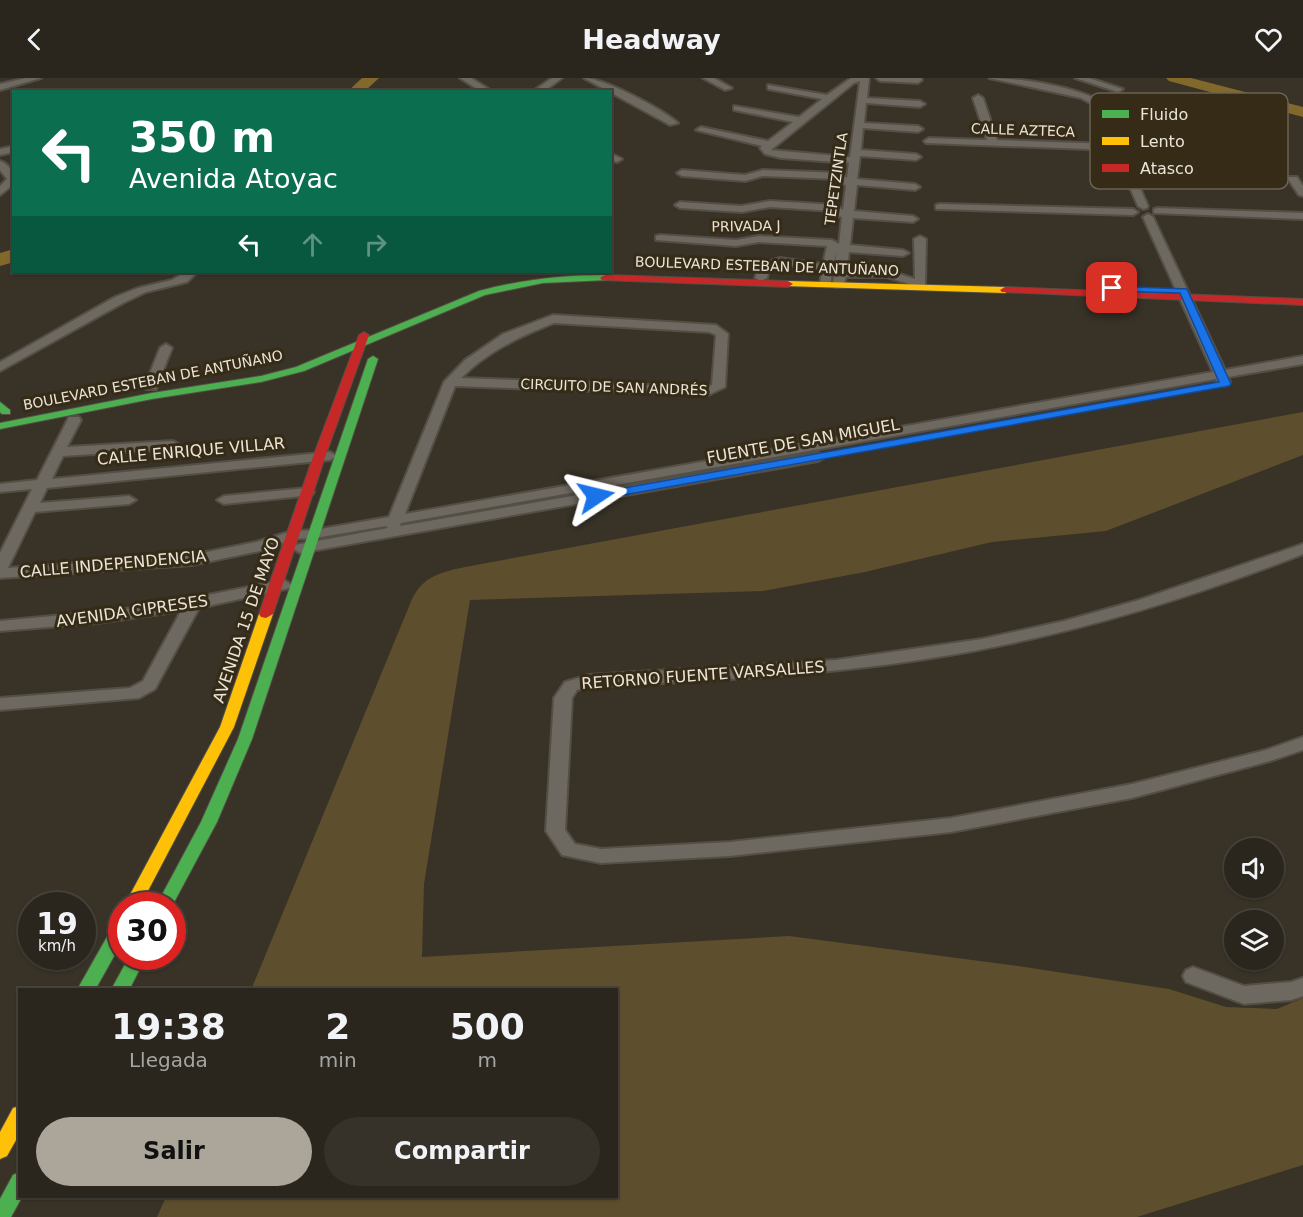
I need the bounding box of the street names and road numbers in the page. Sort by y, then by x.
street label: CALLE AZTECA [971,120,1076,140]
street label: TEPETZINTLA [821,131,850,227]
street label: PRIVADA J [711,217,781,235]
street label: BOULEVARD ESTEBAN DE ANTUÑANO [635,253,899,279]
street label: BOULEVARD ESTEBAN DE ANTUÑANO [22,347,284,413]
street label: CIRCUITO DE SAN ANDRÉS [520,376,708,398]
street label: FUENTE DE SAN MIGUEL [705,415,901,467]
street label: CALLE ENRIQUE VILLAR [96,433,286,469]
street label: AVENIDA 15 DE MAYO [209,535,283,705]
street label: CALLE INDEPENDENCIA [19,546,207,582]
street label: AVENIDA CIPRESES [55,591,209,631]
street label: RETORNO FUENTE VARSALLES [581,657,825,693]

